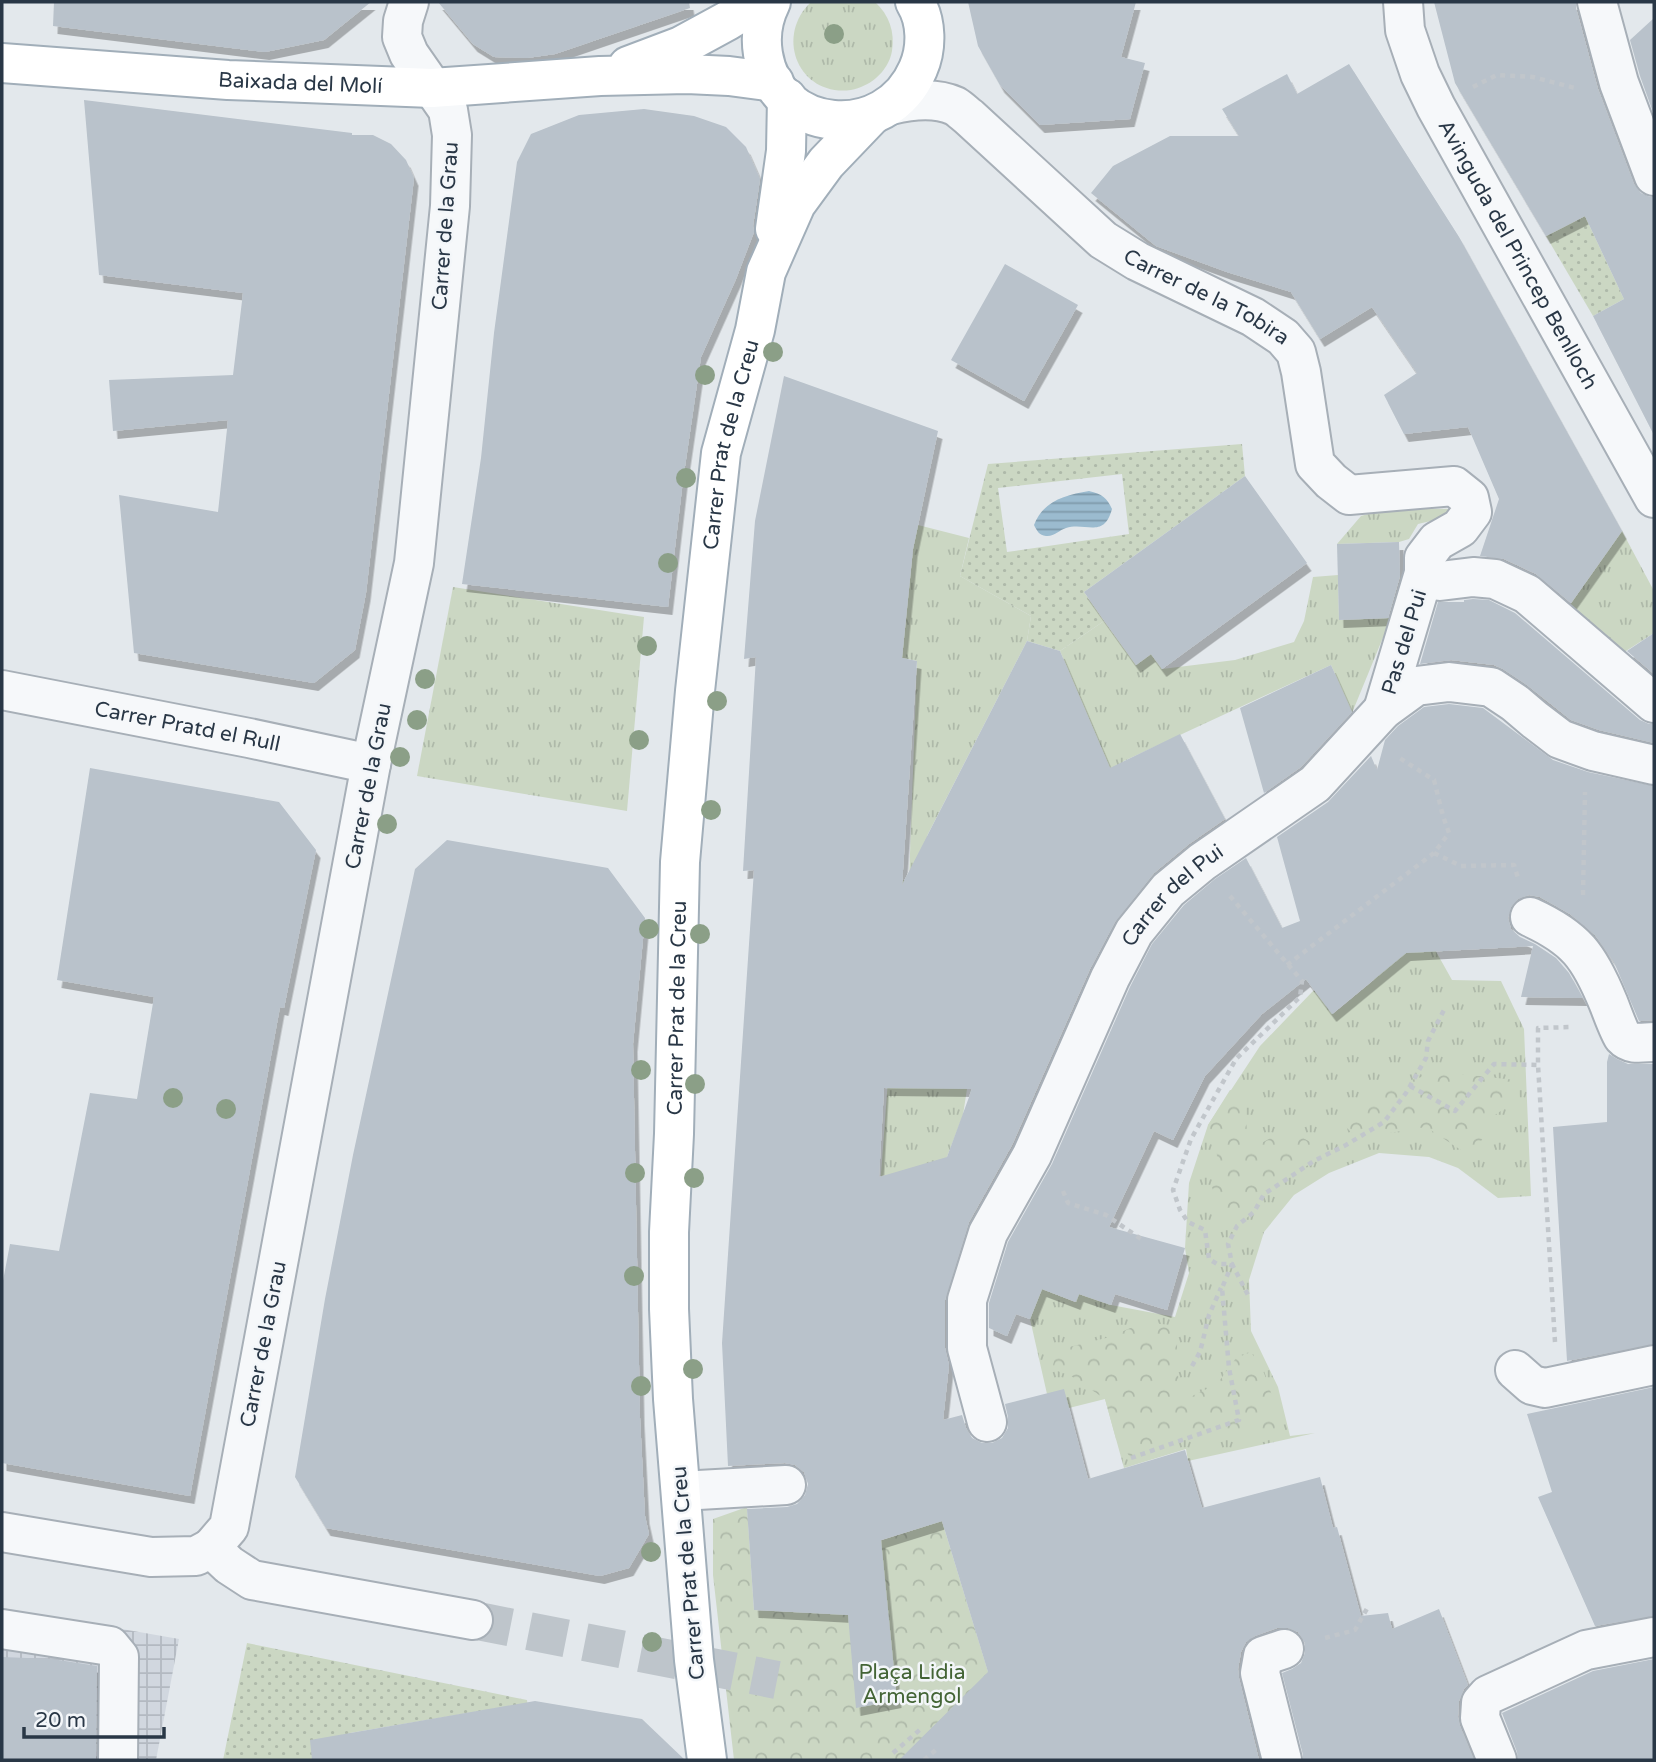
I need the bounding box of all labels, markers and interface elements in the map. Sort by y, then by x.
street label: Baixada del Molí [217,67,383,99]
street label: Avinguda del Princep Benlloch [1433,115,1603,394]
street label: Carrer de la Grau [427,141,464,311]
street label: Carrer de la Tobira [1119,244,1294,351]
street label: Carrer Prat de la Creu [698,337,765,551]
street label: Pas del Pui [1377,587,1432,698]
street label: Carrer Pratd el Rull [92,696,282,757]
street label: Carrer de la Grau [340,701,397,871]
street label: Carrer del Pui [1117,839,1228,951]
street label: Carrer Prat de la Creu [662,900,692,1116]
street label: Carrer de la Grau [235,1259,292,1429]
street label: Carrer Prat de la Creu [667,1465,710,1681]
park label: Plaça Lidia Armengol [858,1660,966,1709]
scale bar [24,1696,164,1740]
text: 20 m [35,1708,86,1733]

